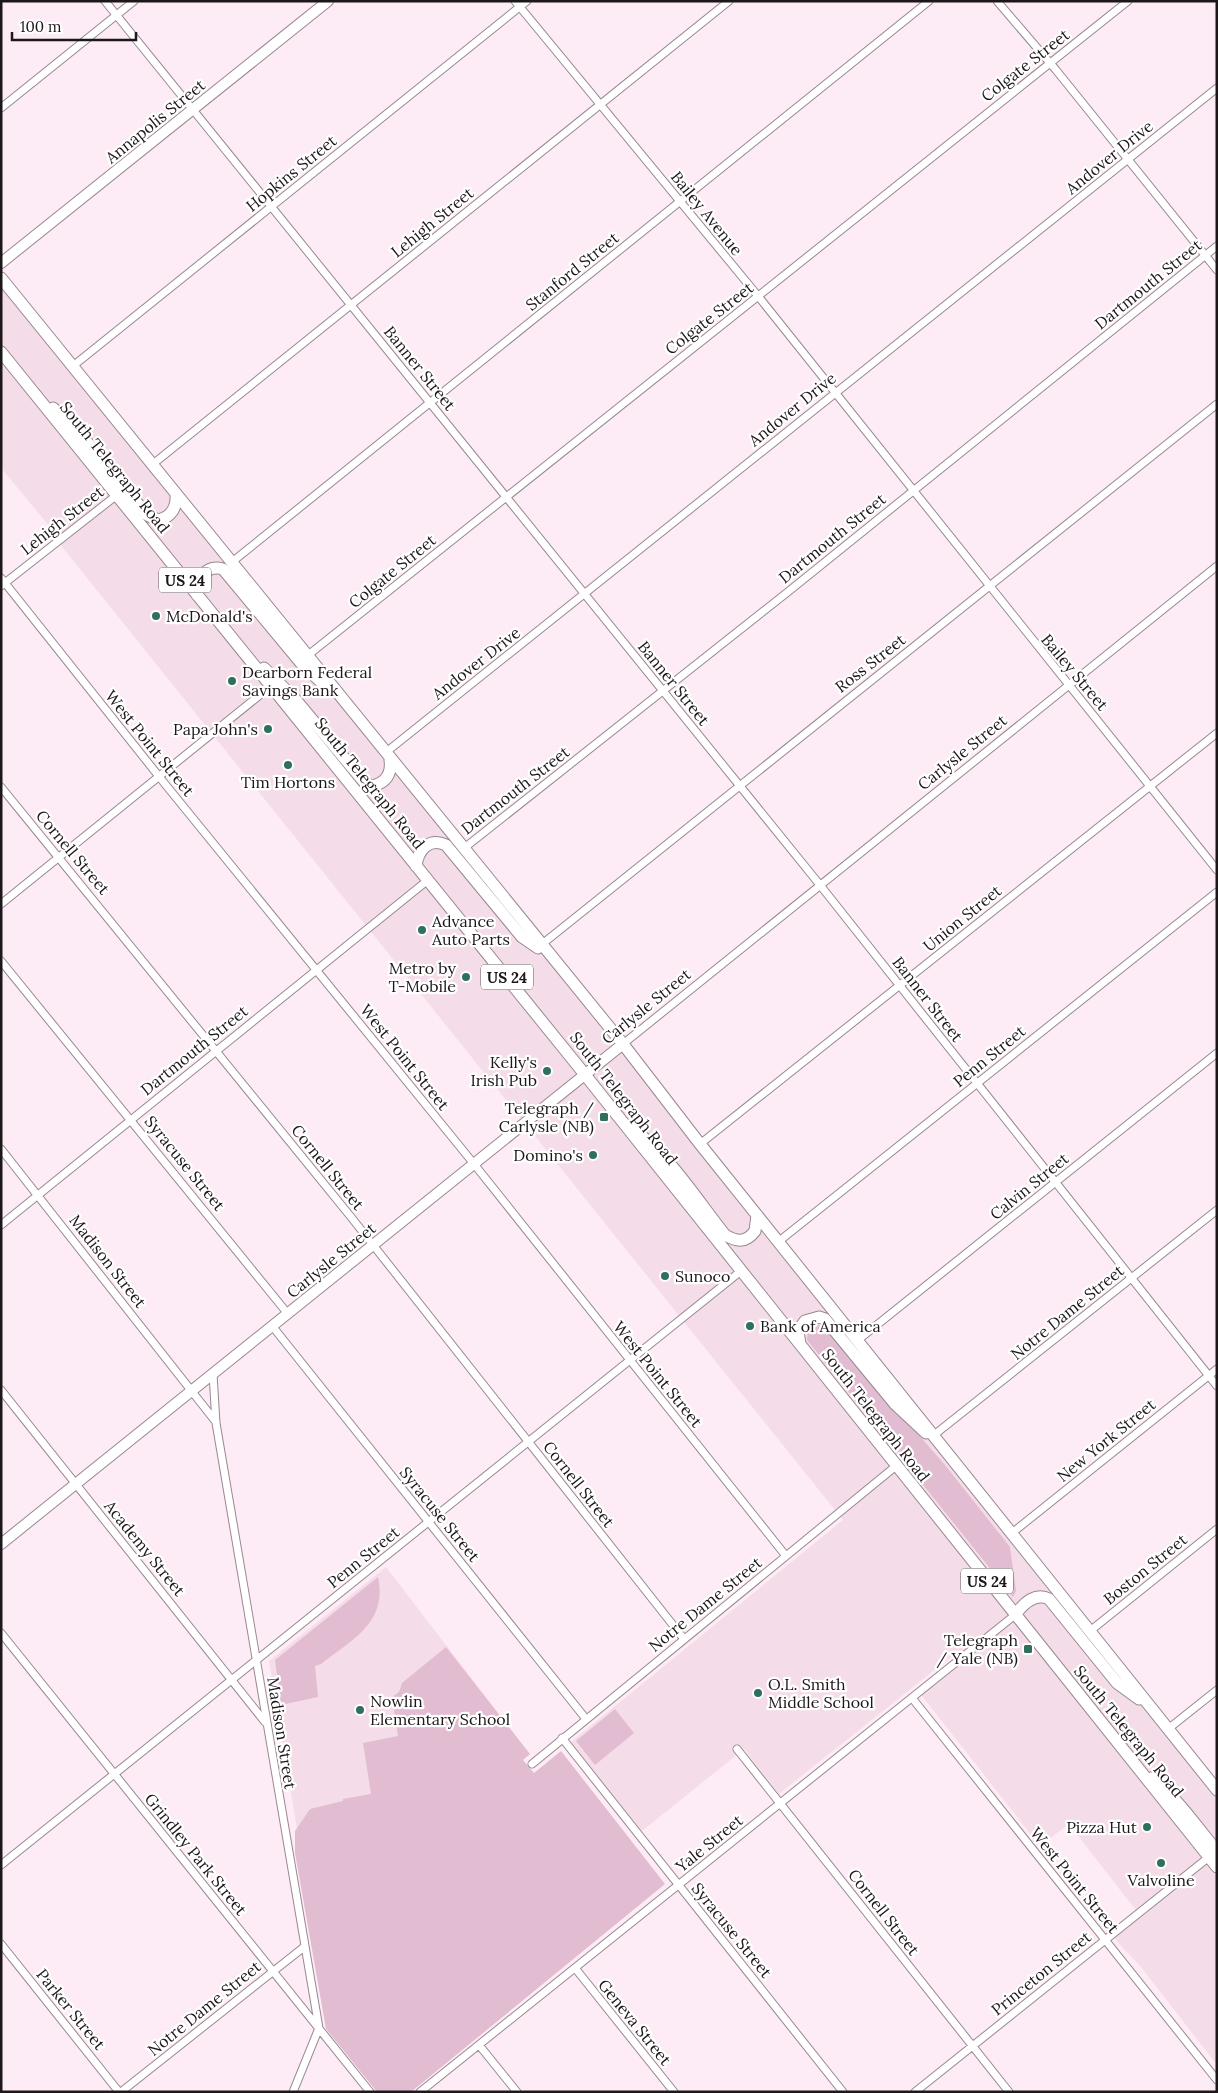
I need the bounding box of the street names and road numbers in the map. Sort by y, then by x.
street label: Colgate Street [977,24,1074,106]
street label: Annapolis Street [100,74,209,168]
street label: Andover Drive [1061,116,1157,199]
street label: Hopkins Street [242,130,341,216]
street label: Bailey Avenue [667,167,747,259]
street label: Lehigh Street [387,182,478,261]
street label: Stanford Street [521,227,623,315]
street label: Dartmouth Street [1090,234,1206,333]
street label: Colgate Street [661,277,758,359]
street label: Banner Street [380,322,461,415]
street label: Andover Drive [744,368,840,451]
street label: South Telegraph Road [56,397,174,537]
street label: Lehigh Street [16,481,108,559]
street label: Dartmouth Street [774,488,890,587]
street label: Colgate Street [344,529,440,612]
road number: US 24 [159,568,211,592]
street label: Andover Drive [427,622,524,704]
street label: Ross Street [831,629,910,697]
street label: Bailey Street [1037,630,1113,715]
street label: Banner Street [634,637,715,730]
street label: West Point Street [101,686,199,801]
street label: Carlysle Street [913,709,1011,794]
street label: South Telegraph Road [311,713,429,853]
street label: Dartmouth Street [457,741,574,838]
street label: Cornell Street [32,806,115,899]
street label: Union Street [919,880,1006,956]
street label: Banner Street [888,952,968,1046]
street label: Carlysle Street [597,963,695,1048]
road number: US 24 [481,964,533,990]
street label: Dartmouth Street [136,1000,252,1099]
street label: West Point Street [356,1000,454,1115]
street label: Penn Street [949,1020,1030,1091]
street label: South Telegraph Road [566,1027,682,1169]
street label: Syracuse Street [141,1112,230,1215]
street label: Cornell Street [287,1120,369,1214]
street label: Calvin Street [986,1148,1073,1224]
street label: Madison Street [65,1210,151,1312]
street label: Carlysle Street [282,1217,380,1302]
street label: Notre Dame Street [1006,1260,1128,1364]
street label: West Point Street [609,1317,707,1432]
street label: South Telegraph Road [818,1344,934,1486]
street label: New York Street [1053,1394,1160,1486]
street label: Cornell Street [539,1437,619,1532]
street label: Syracuse Street [396,1463,485,1566]
street label: Academy Street [100,1495,190,1600]
street label: Penn Street [323,1521,404,1592]
street label: Boston Street [1099,1529,1191,1609]
street label: Notre Dame Street [644,1552,766,1656]
road number: US 24 [961,1568,1013,1594]
street label: South Telegraph Road [1070,1661,1188,1801]
street label: Madison Street [263,1676,301,1791]
street label: Grindley Park Street [141,1789,252,1920]
street label: Yale Street [671,1809,747,1877]
street label: West Point Street [1026,1823,1124,1938]
street label: Cornell Street [844,1865,924,1960]
street label: Syracuse Street [688,1879,777,1982]
street label: Princeton Street [987,1926,1096,2019]
street label: Notre Dame Street [143,1956,265,2060]
street label: Parker Street [32,1964,110,2054]
street label: Geneva Street [594,1975,676,2070]

